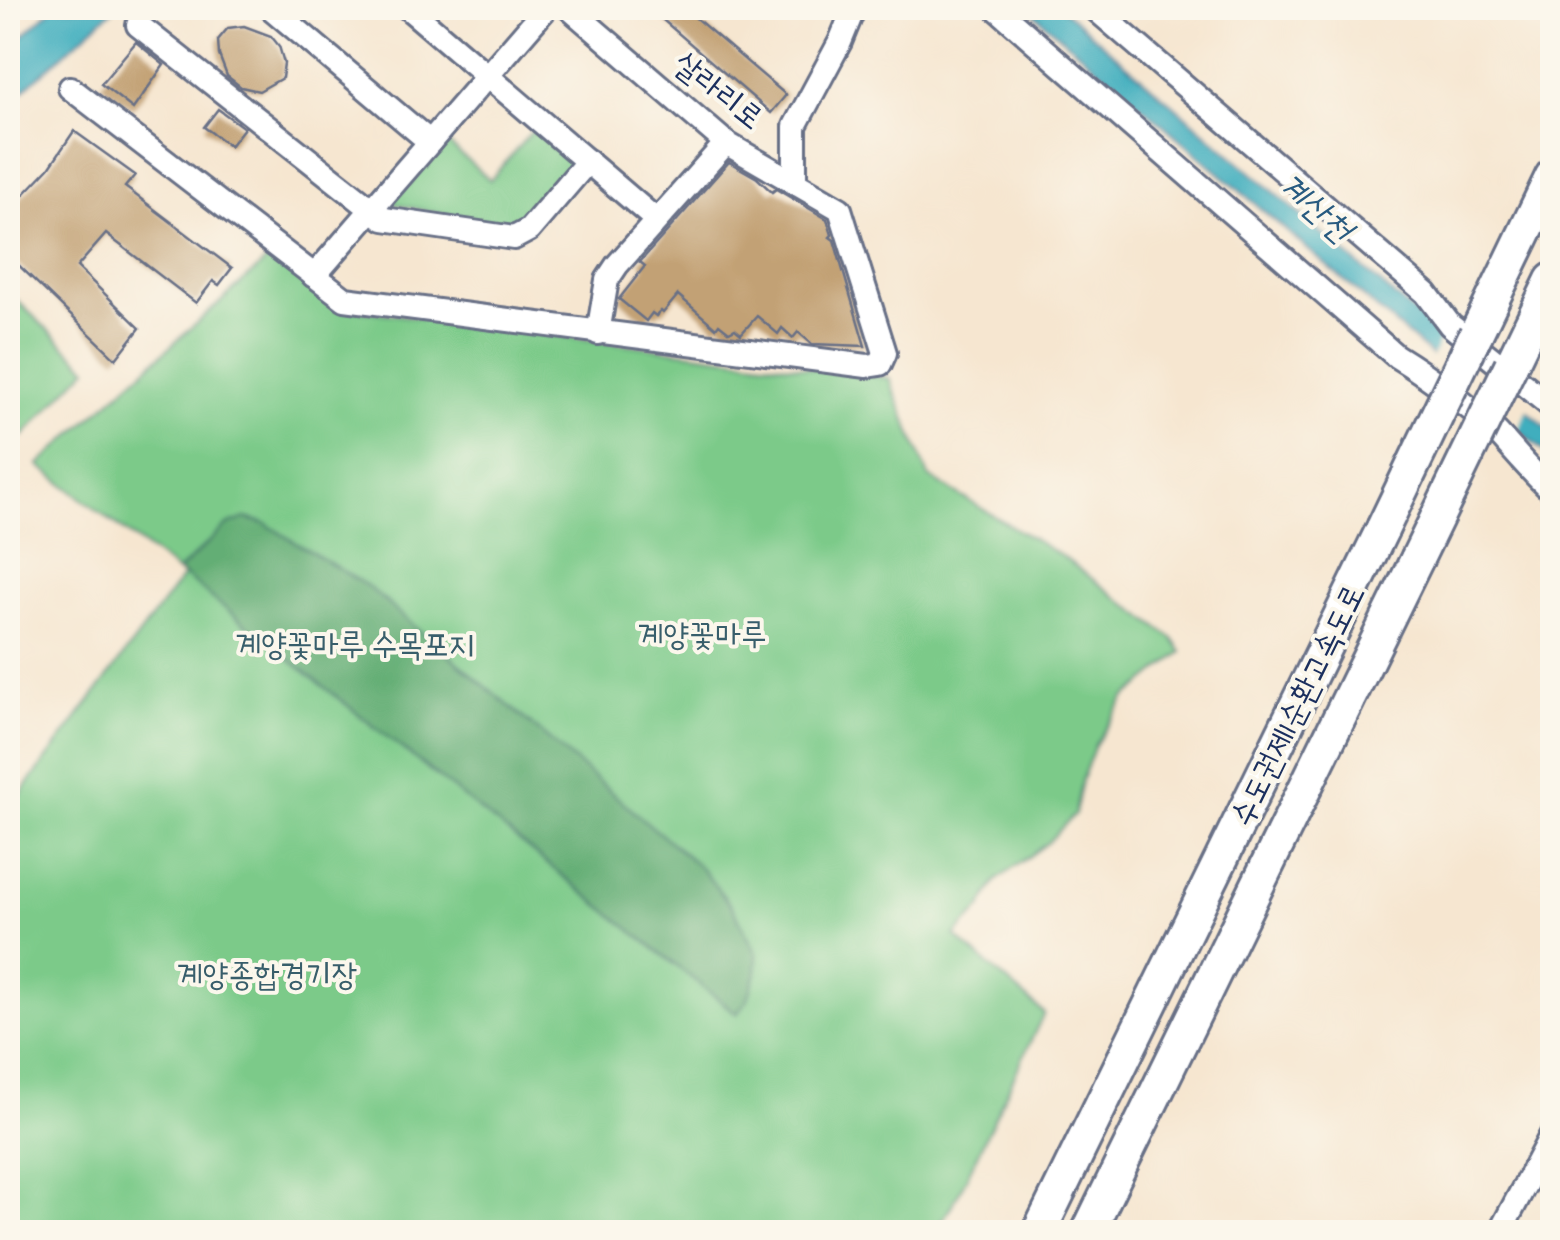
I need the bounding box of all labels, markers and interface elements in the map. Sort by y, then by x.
street label: 살라리로 [661,44,771,144]
water label: 계산천 [1264,164,1364,260]
street label: 수도권제1순환고속도로 [1223,578,1380,836]
park label: 계양꽃마루 [638,616,766,662]
park label: 계양꽃마루 수목포지 [235,626,475,672]
park label: 계양종합경기장 [177,956,357,1002]

